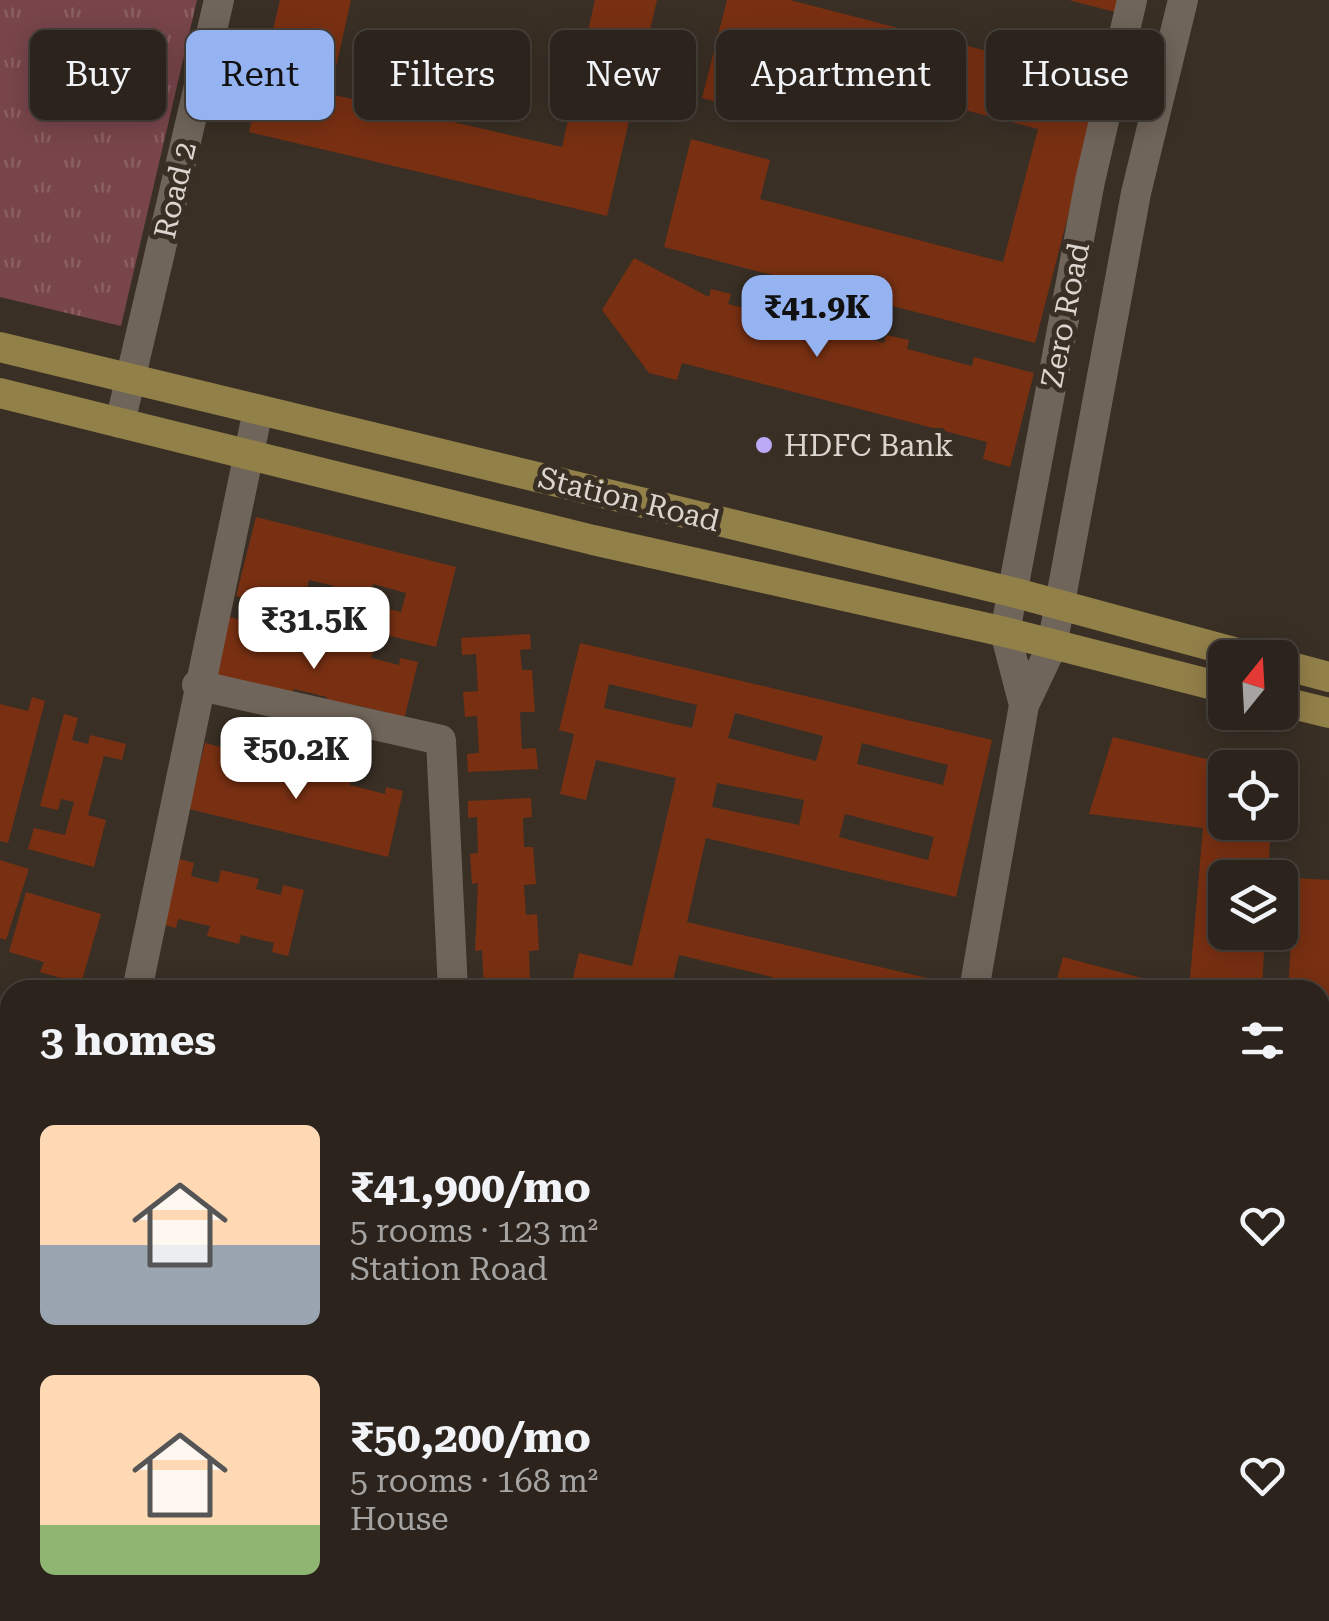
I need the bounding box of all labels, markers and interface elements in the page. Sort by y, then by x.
chip: Buy [30,30,166,120]
chip: Rent [186,30,334,120]
chip: Filters [354,30,530,120]
chip: New [550,30,696,120]
chip: Apartment [716,30,966,120]
chip: House [986,30,1164,120]
street label: Road 2 [147,138,203,242]
street label: Zero Road [1034,239,1096,391]
pin: ₹41.9K [736,275,898,360]
text: ₹41.9K [764,288,870,326]
place label: HDFC Bank [784,428,953,463]
marker: HDFC Bank [753,434,775,456]
street label: Station Road [535,460,723,538]
pin: ₹31.5K [233,587,395,672]
text: ₹31.5K [261,600,367,638]
north arrow [1208,640,1298,730]
map controls [1208,640,1298,950]
pin: ₹50.2K [215,717,377,802]
text: ₹50.2K [243,730,349,768]
button: locate [1208,750,1298,840]
button: layers [1208,860,1298,950]
icon: filters [1235,1013,1290,1068]
text: 3 homes [40,1016,216,1065]
text: ₹41,900/mo [350,1163,591,1212]
icon: home [120,1165,240,1285]
icon: heart [1235,1198,1290,1253]
text: 5 rooms · 123 m² [350,1212,598,1250]
text: Station Road [350,1250,548,1288]
text: ₹50,200/mo [350,1413,591,1462]
icon: home [120,1415,240,1535]
icon: heart [1235,1448,1290,1503]
text: 5 rooms · 168 m² [350,1462,598,1500]
text: House [350,1500,449,1538]

